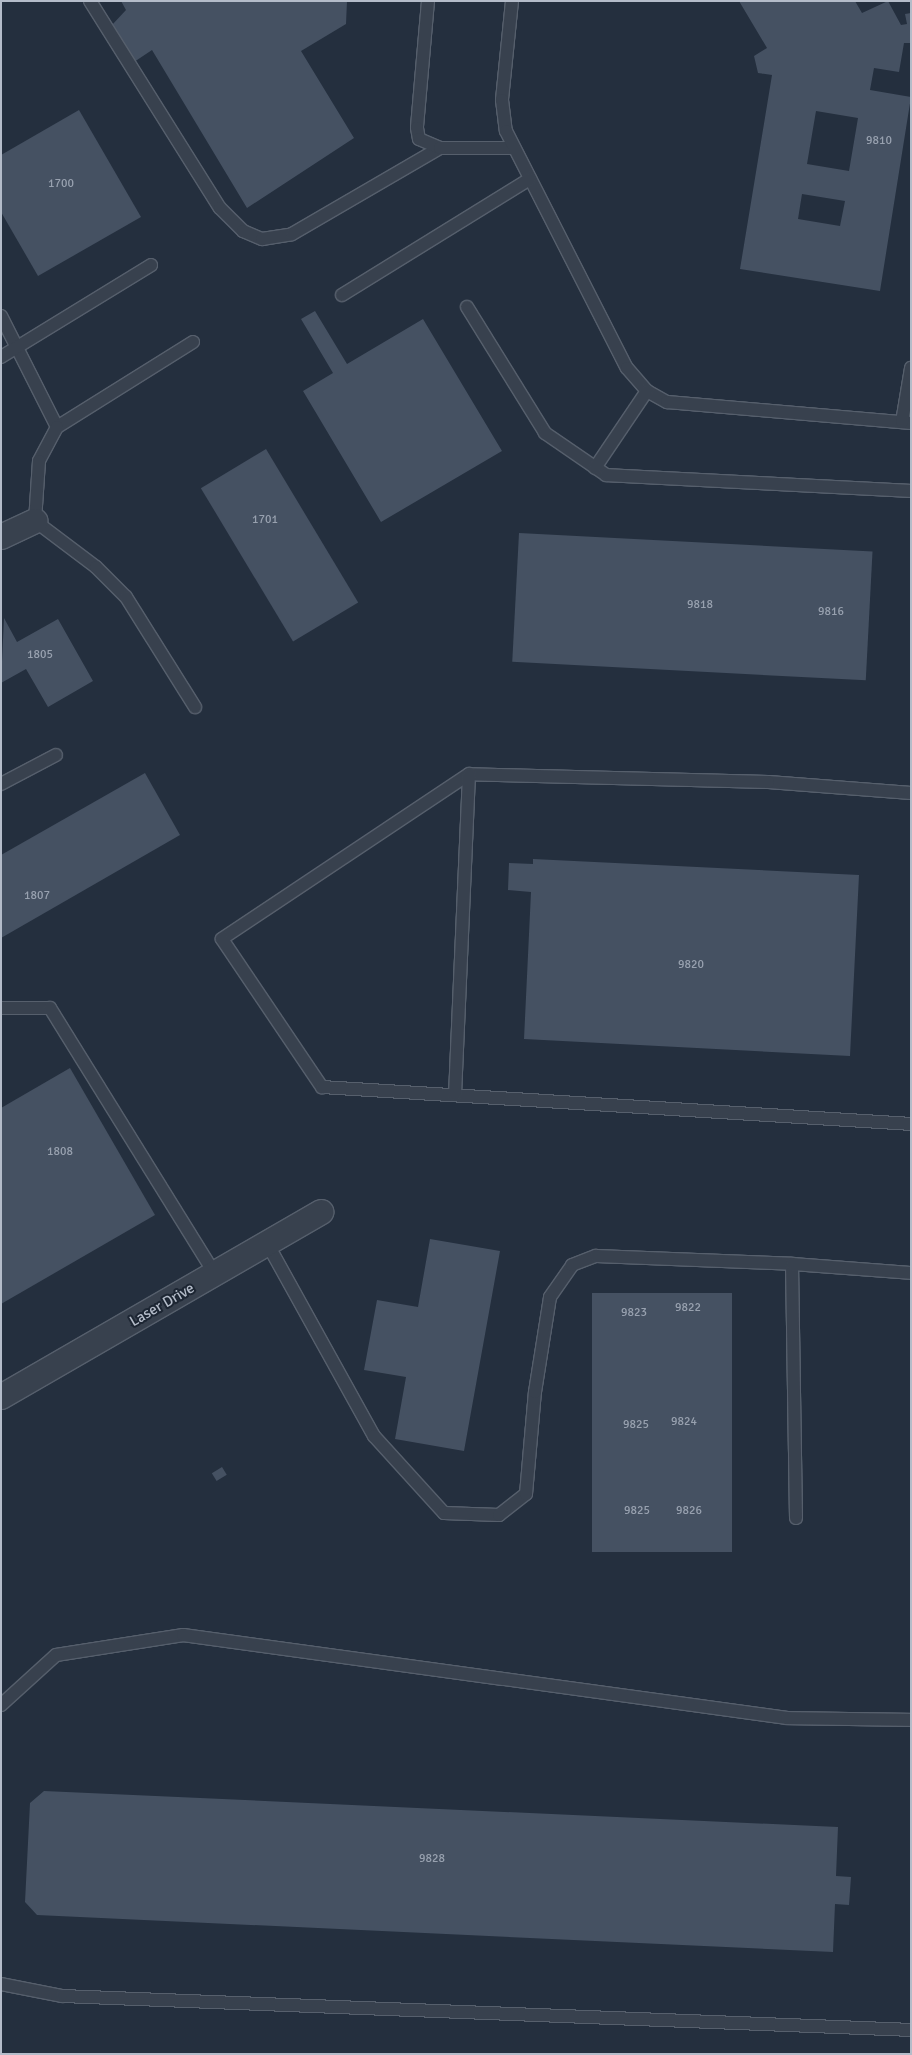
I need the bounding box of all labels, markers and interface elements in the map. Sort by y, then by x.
house number: 9810 [866,134,892,148]
house number: 1700 [48,177,74,191]
house number: 1701 [252,513,278,527]
house number: 9818 [687,598,713,612]
house number: 9816 [818,605,844,619]
house number: 1805 [27,648,53,662]
house number: 1807 [24,889,50,903]
house number: 9820 [678,958,704,972]
house number: 1808 [47,1145,73,1159]
street label: Laser Drive [126,1279,198,1331]
house number: 9822 [675,1301,701,1315]
house number: 9823 [621,1306,647,1320]
house number: 9824 [671,1415,697,1429]
house number: 9825 [623,1418,649,1432]
house number: 9825 [624,1504,650,1518]
house number: 9826 [676,1504,702,1518]
house number: 9828 [419,1852,445,1866]

